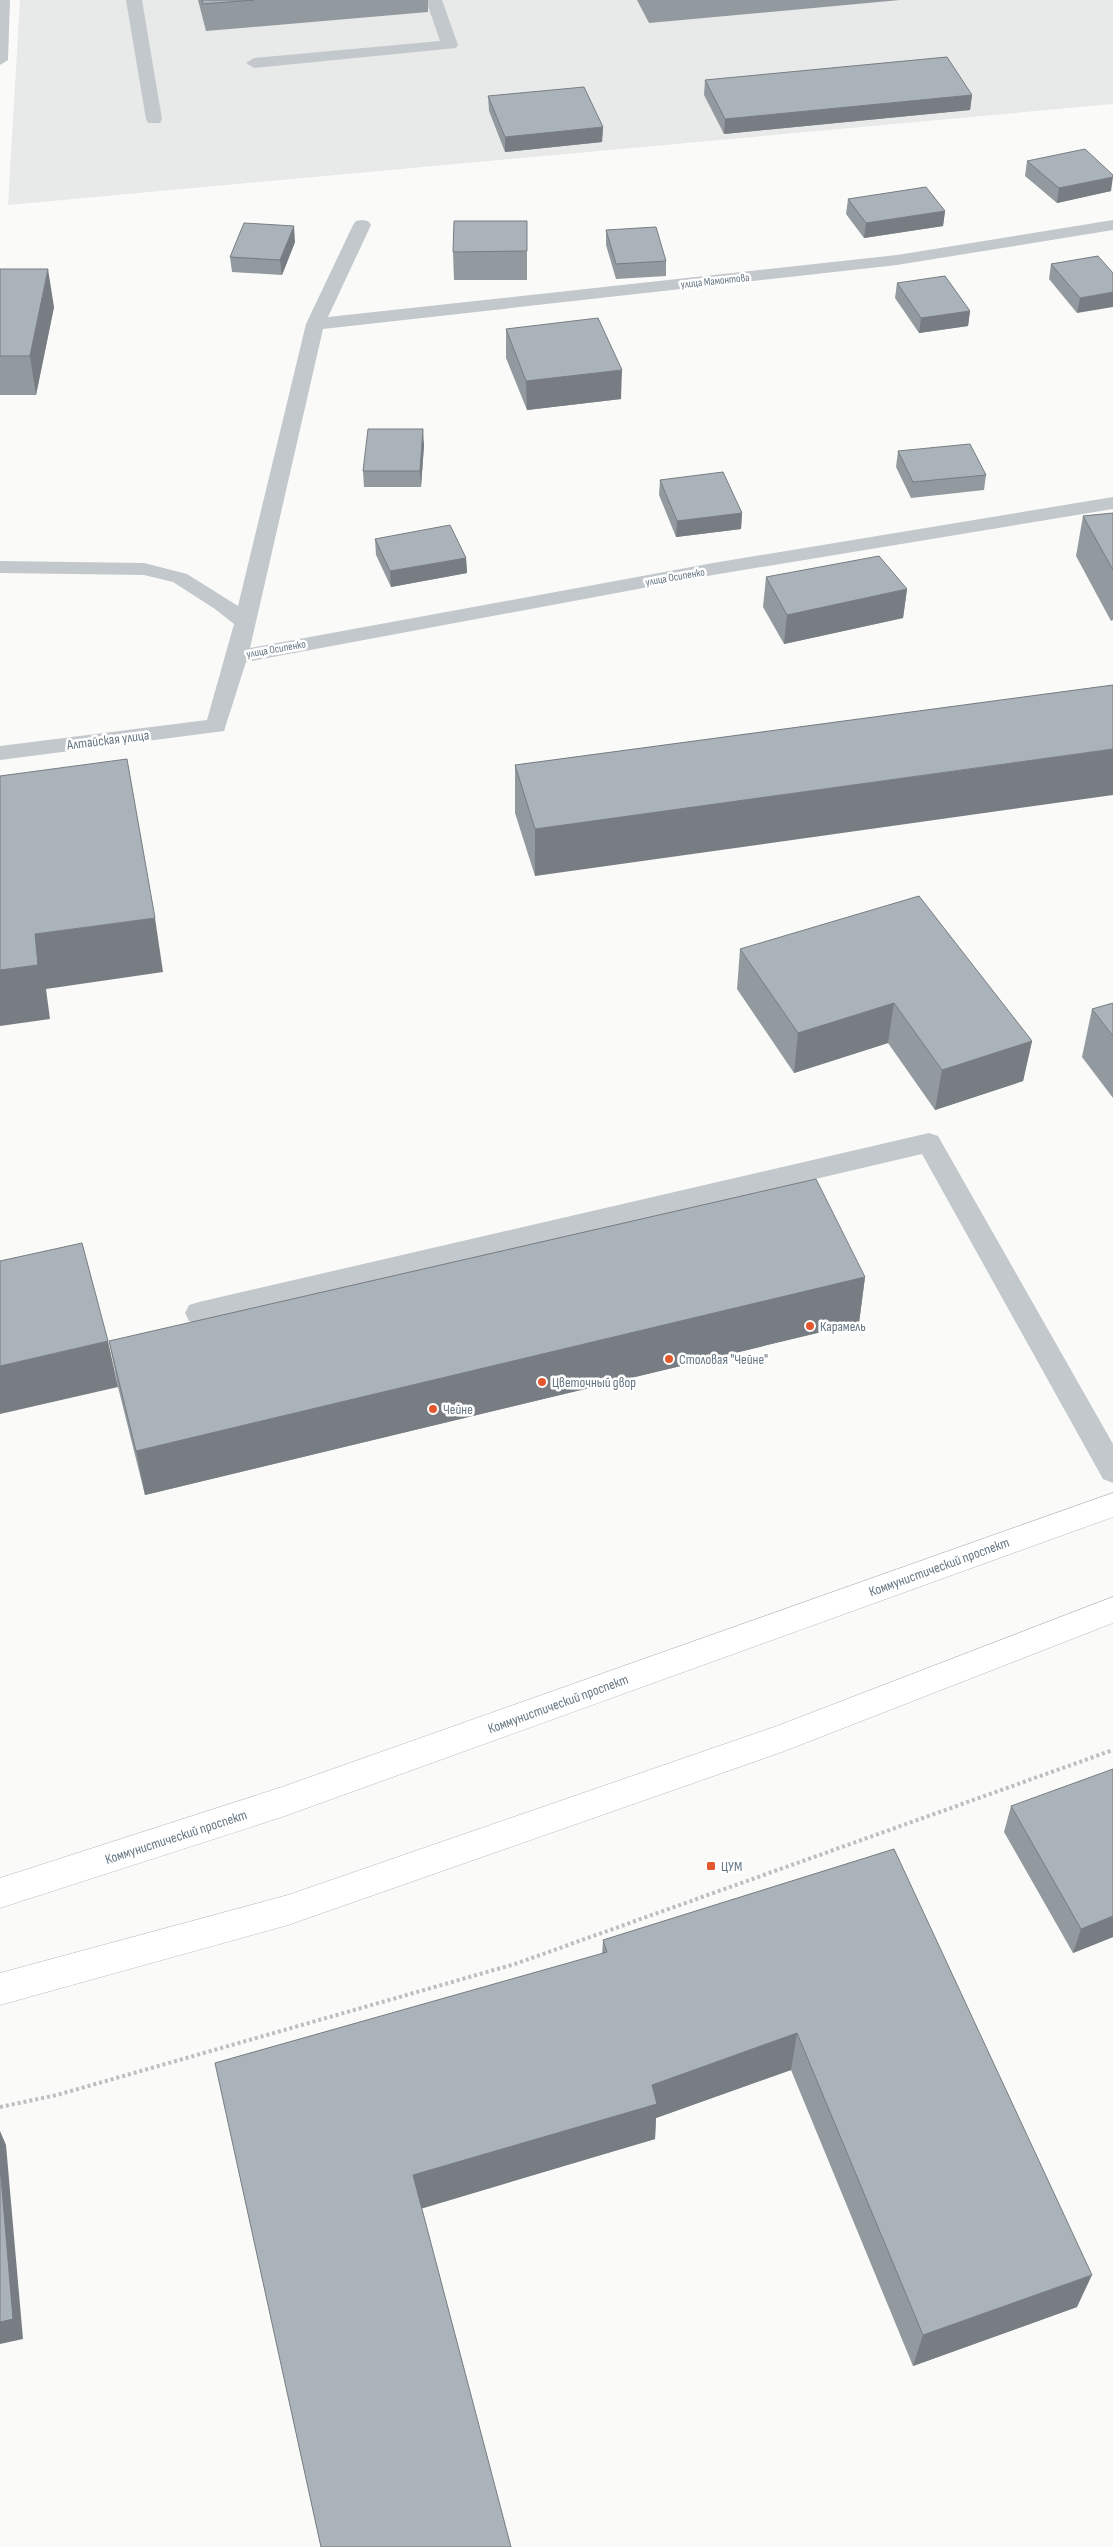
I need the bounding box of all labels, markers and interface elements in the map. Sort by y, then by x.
street label: улица Мамонтова [680,271,750,291]
street label: улица Осипенко [644,565,706,589]
street label: улица Осипенко [245,637,307,661]
street label: Алтайская улица [65,727,150,754]
place label: Карамель [820,1318,866,1335]
marker: Карамель [804,1320,816,1332]
place label: Столовая "Чейне" [679,1351,768,1368]
marker: Столовая "Чейне" [663,1353,675,1365]
place label: Цветочный двор [552,1374,636,1391]
marker: Цветочный двор [536,1376,548,1388]
place label: Чейне [443,1401,473,1418]
marker: Чейне [427,1403,439,1415]
street label: Коммунистический проспект [866,1534,1012,1600]
street label: Коммунистический проспект [485,1671,631,1737]
street label: Коммунистический проспект [103,1806,249,1868]
place label: ЦУМ [721,1858,742,1875]
marker: ЦУМ [705,1860,717,1872]

